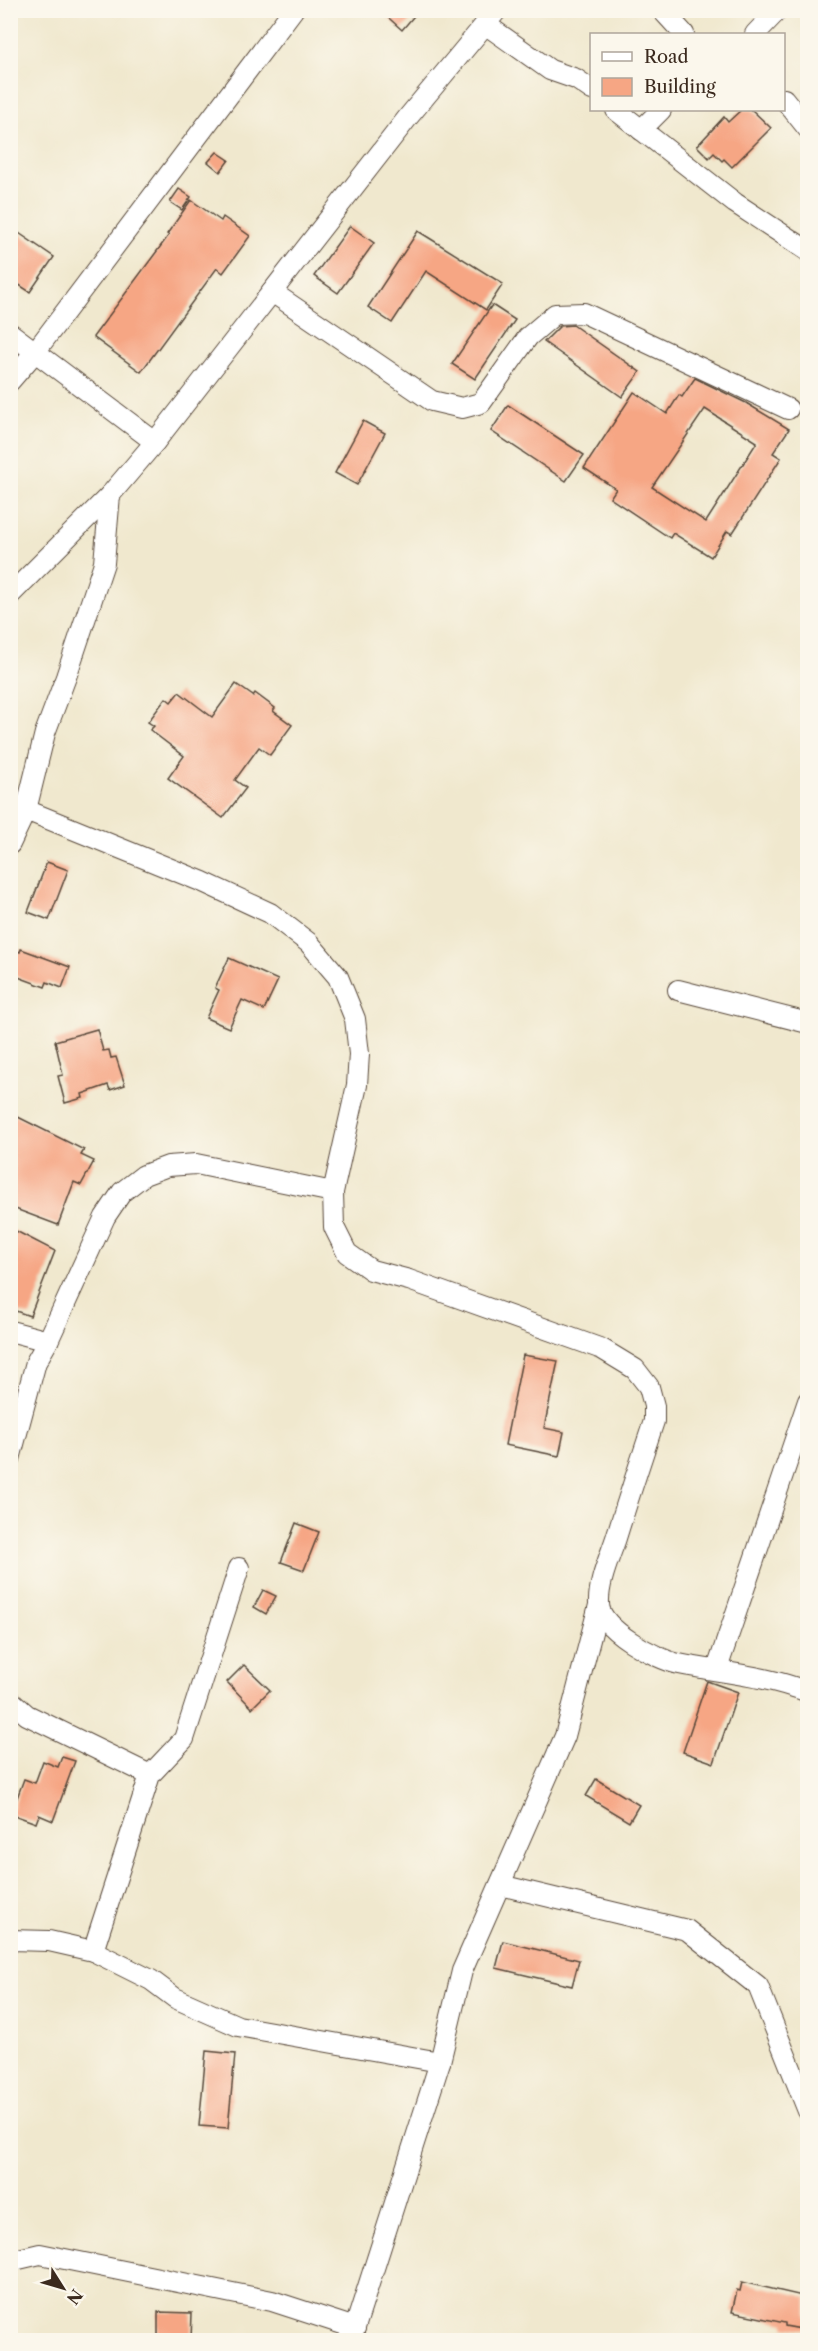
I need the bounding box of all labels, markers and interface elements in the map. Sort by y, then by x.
legend [590,33,785,111]
text: Road [644,46,689,68]
text: Building [644,76,716,98]
north arrow [33,2258,93,2318]
text: N [63,2285,87,2309]

